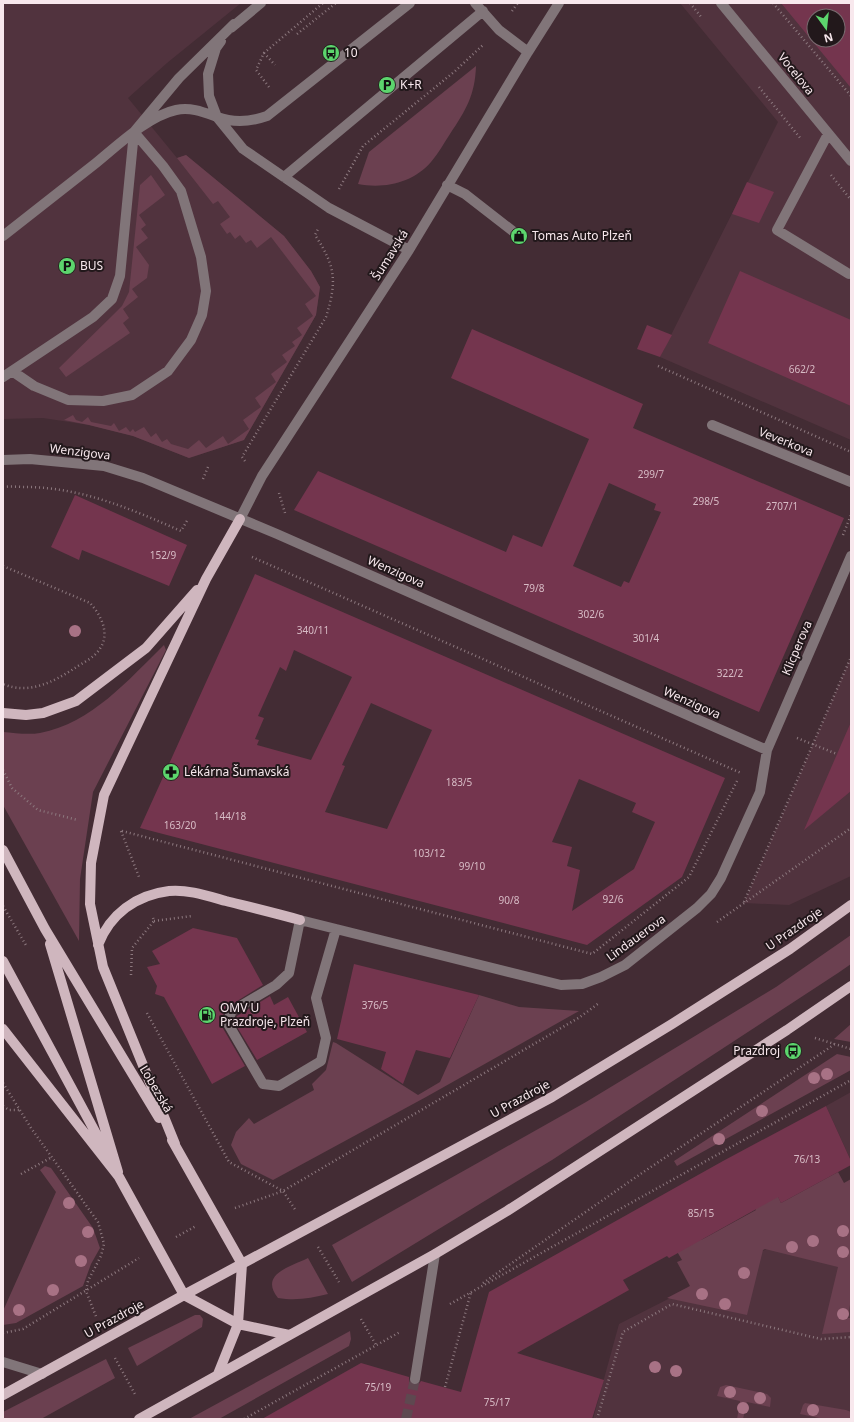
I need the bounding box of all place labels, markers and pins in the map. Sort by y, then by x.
bus stop icon: 10 [321,43,341,63]
place label: 10 [344,44,358,61]
parking icon: K+R [377,75,397,95]
place label: K+R [400,76,422,93]
shop icon: Tomas Auto Plzeň [509,226,529,246]
place label: Tomas Auto Plzeň [532,227,632,244]
parking icon: BUS [57,256,77,276]
place label: BUS [80,257,104,274]
pharmacy icon: Lékárna Šumavská [161,762,181,782]
place label: Lékárna Šumavská [184,763,289,780]
place label: OMV U Prazdroje, Plzeň [220,999,310,1030]
fuel station icon: OMV U Prazdroje, Plzeň [197,1005,217,1025]
bus stop icon: Prazdroj [783,1041,803,1061]
place label: Prazdroj [733,1042,780,1059]

